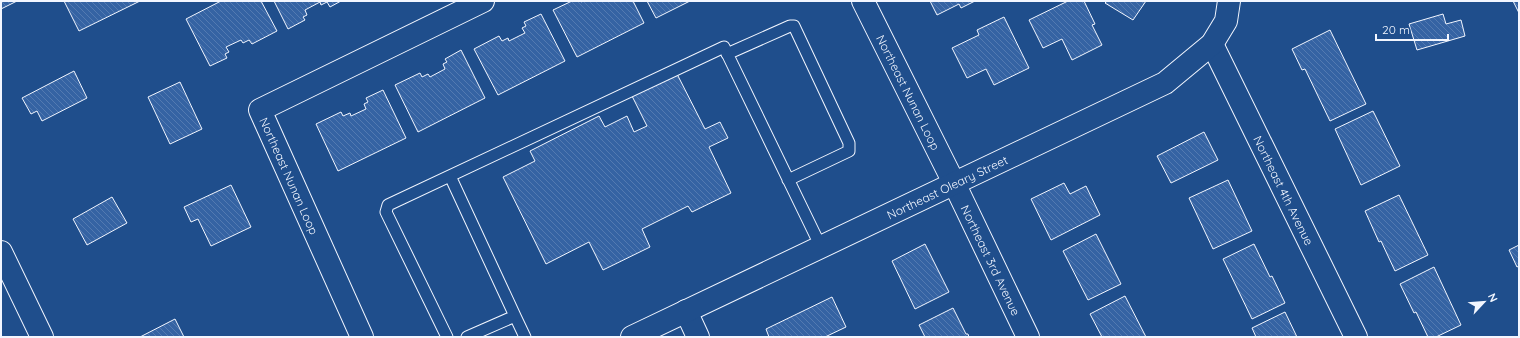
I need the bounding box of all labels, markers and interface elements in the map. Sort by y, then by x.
scale bar [1376,16,1448,42]
text: 20 m [1382,22,1410,37]
street label: Northeast Nunan Loop [874,32,944,152]
street label: Northeast Nunan Loop [256,115,322,237]
street label: Northeast 4th Avenue [1251,133,1317,248]
street label: Northeast Oleary Street [884,152,1010,222]
street label: Northeast 3rd Avenue [958,202,1024,318]
north arrow [1464,282,1504,322]
text: N [1485,291,1501,304]

